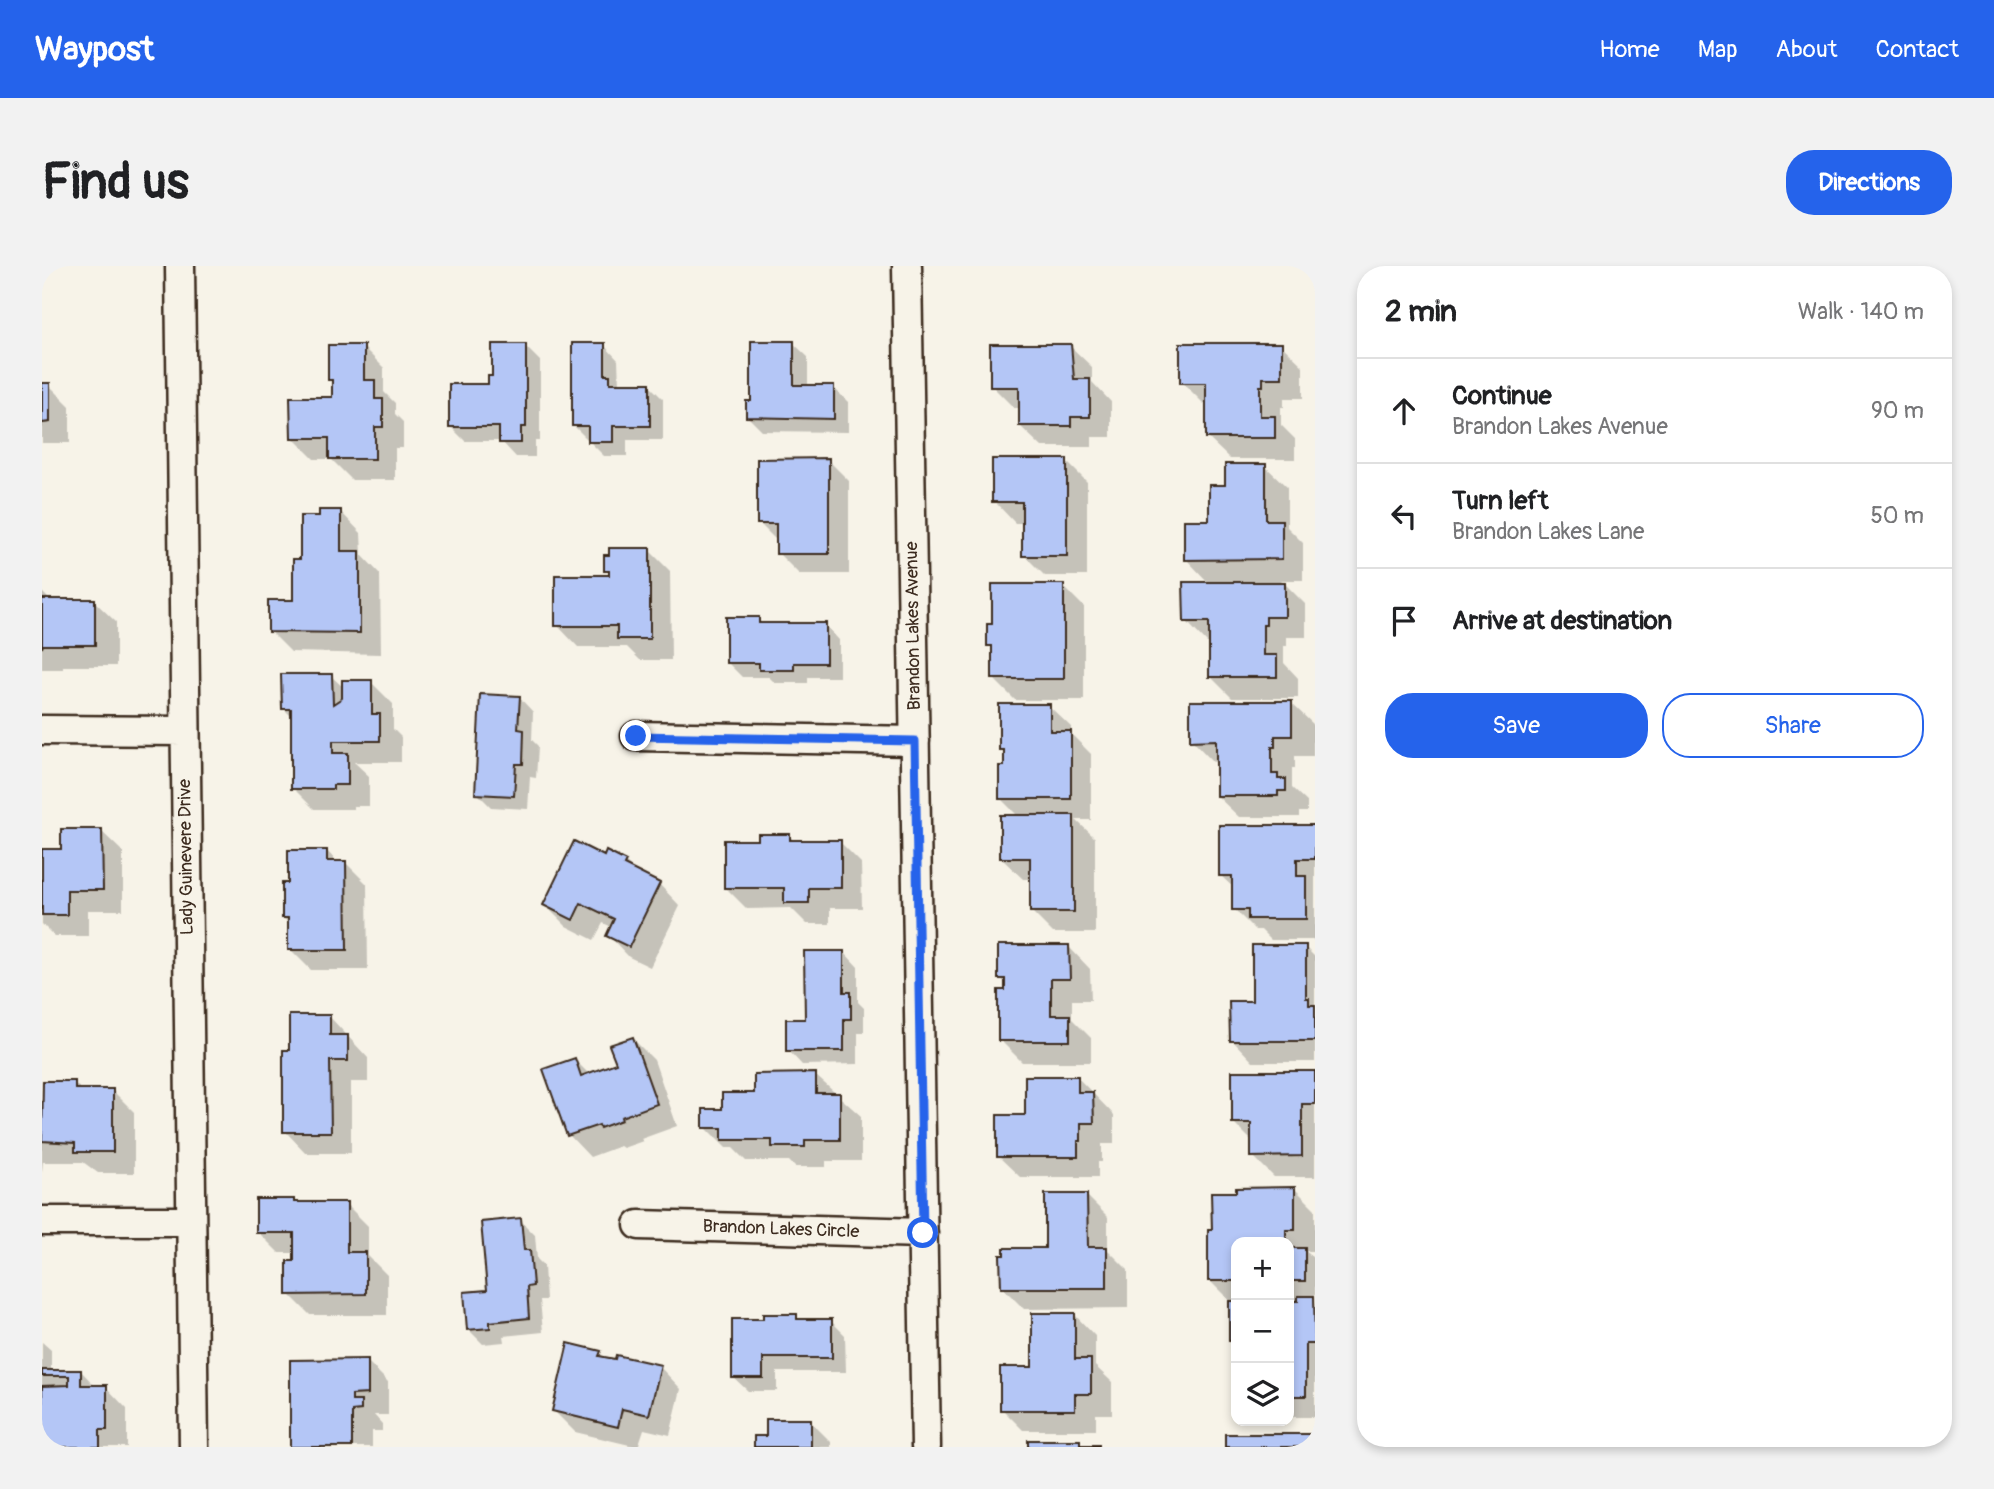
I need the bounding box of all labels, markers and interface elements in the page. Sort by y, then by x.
text: Waypost [35,29,154,70]
text: Home [1599,35,1660,64]
text: Map [1698,35,1738,64]
text: About [1776,35,1838,64]
text: Contact [1876,35,1959,64]
button: Directions [1786,150,1952,215]
text: Find us [42,152,189,213]
text: 2 min [1385,293,1457,330]
text: Walk · 140 m [1798,297,1924,326]
text: Continue [1452,380,1552,412]
icon: ahead [1385,392,1423,430]
text: 90 m [1871,396,1924,425]
text: Brandon Lakes Avenue [1452,412,1668,441]
text: Turn left [1452,485,1548,517]
icon: left [1385,497,1423,535]
text: 50 m [1870,501,1924,530]
text: Brandon Lakes Lane [1452,517,1644,546]
street label: Brandon Lakes Avenue [900,541,926,711]
icon: arrive [1385,602,1423,640]
text: Arrive at destination [1452,605,1672,637]
button: Save [1385,693,1648,758]
button: Share [1662,693,1924,758]
route end [620,720,651,751]
street label: Lady Guinevere Drive [173,779,199,935]
street label: Brandon Lakes Circle [702,1215,860,1243]
route start [907,1217,938,1248]
map controls [1231,1237,1294,1426]
button: + [1231,1237,1294,1300]
button: − [1231,1300,1294,1363]
button: layers [1231,1363,1294,1426]

